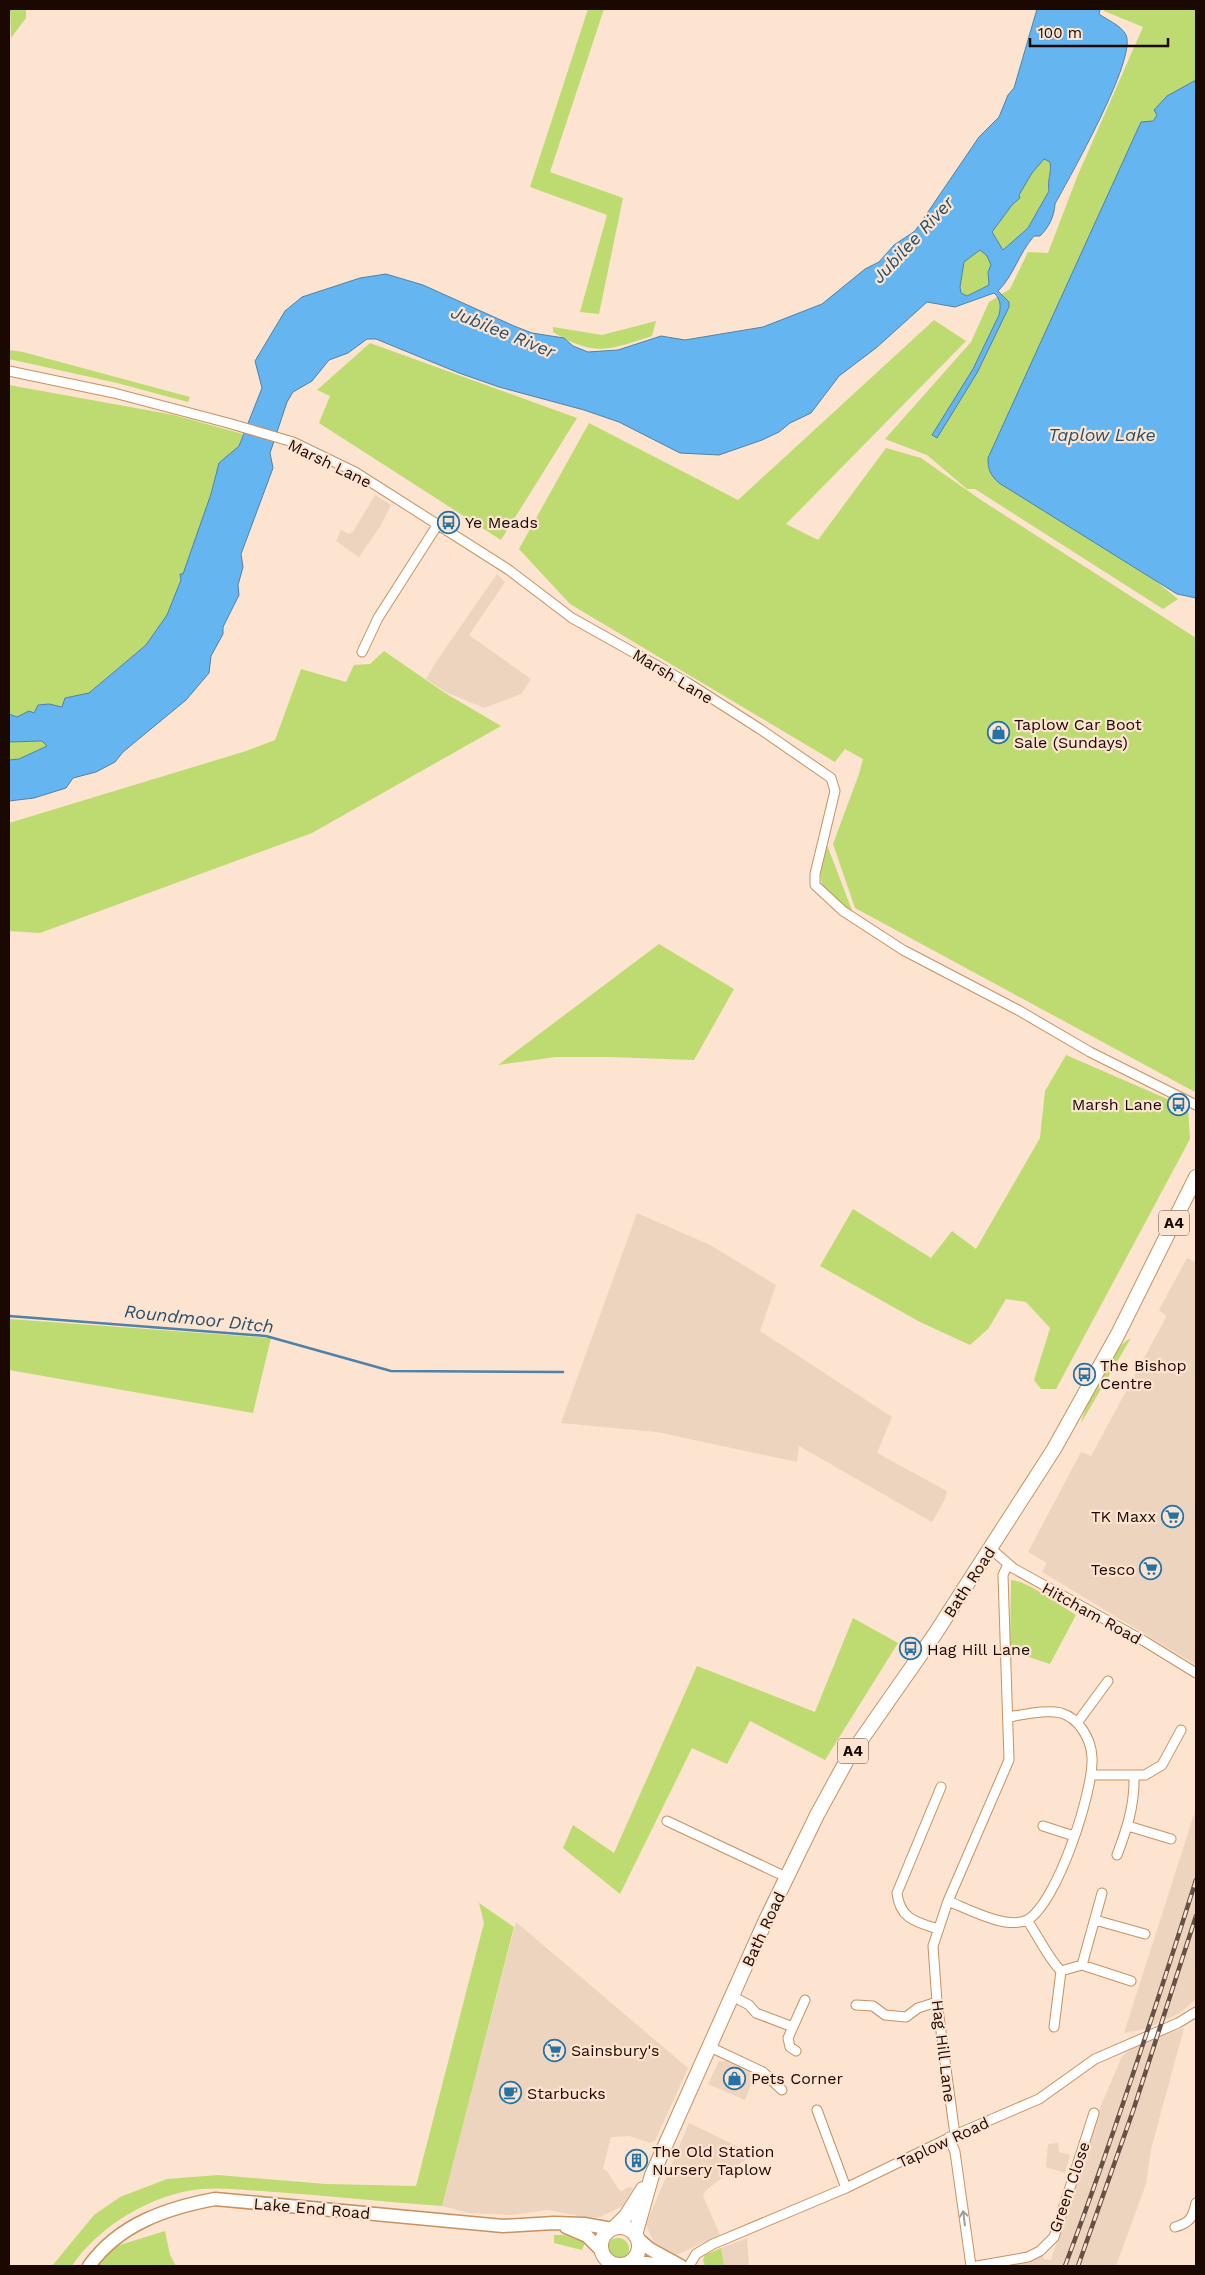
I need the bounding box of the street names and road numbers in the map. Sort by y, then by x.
street label: Marsh Lane [285,435,375,492]
street label: Marsh Lane [629,645,716,708]
road number: A4 [1159,1210,1189,1236]
street label: Bath Road [940,1543,999,1621]
street label: Hitcham Road [1039,1578,1145,1649]
road number: A4 [838,1738,868,1764]
street label: Bath Road [738,1889,789,1970]
street label: Hag Hill Lane [928,1999,959,2103]
street label: Taplow Road [894,2113,992,2172]
street label: Green Close [1045,2139,1094,2235]
street label: Lake End Road [253,2194,371,2223]

